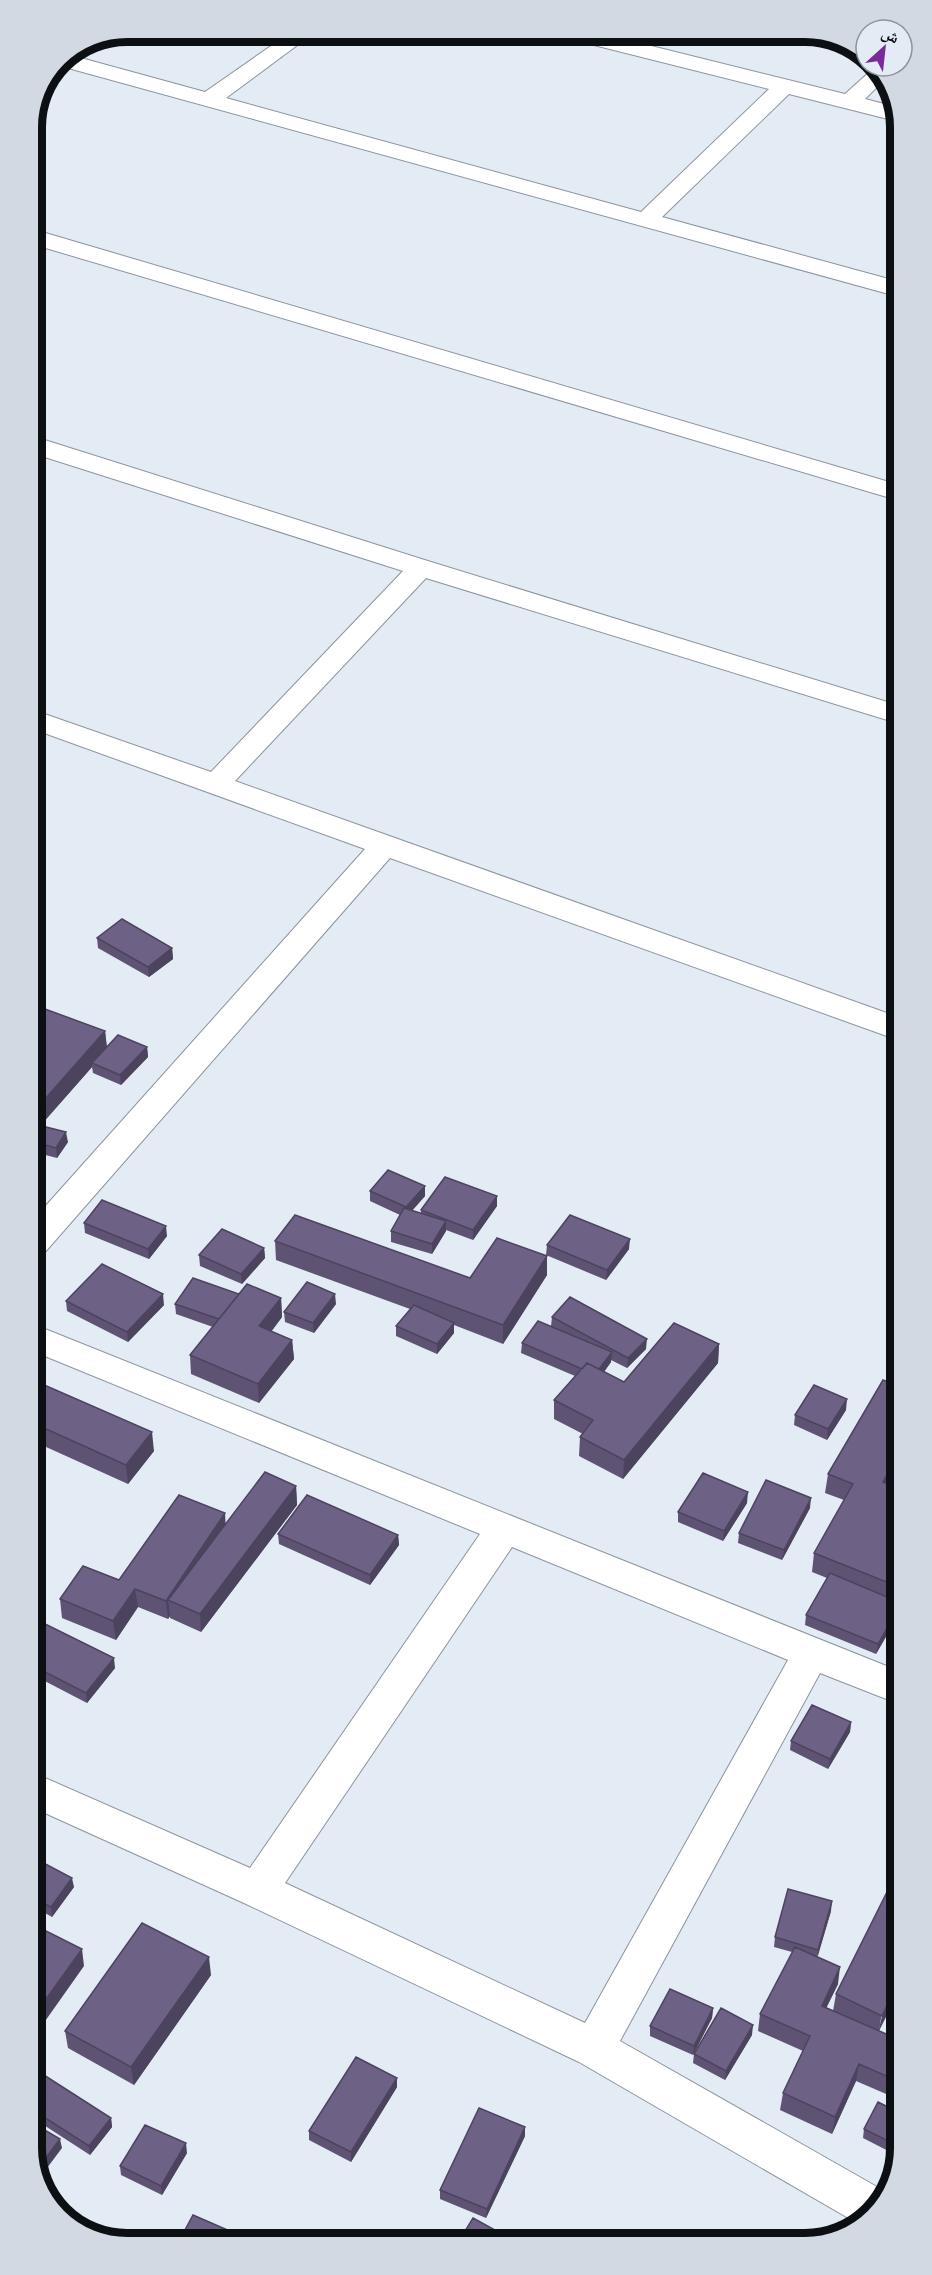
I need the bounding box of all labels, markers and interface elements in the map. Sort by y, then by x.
north arrow [854,18,914,78]
text: ش [879,22,903,47]

